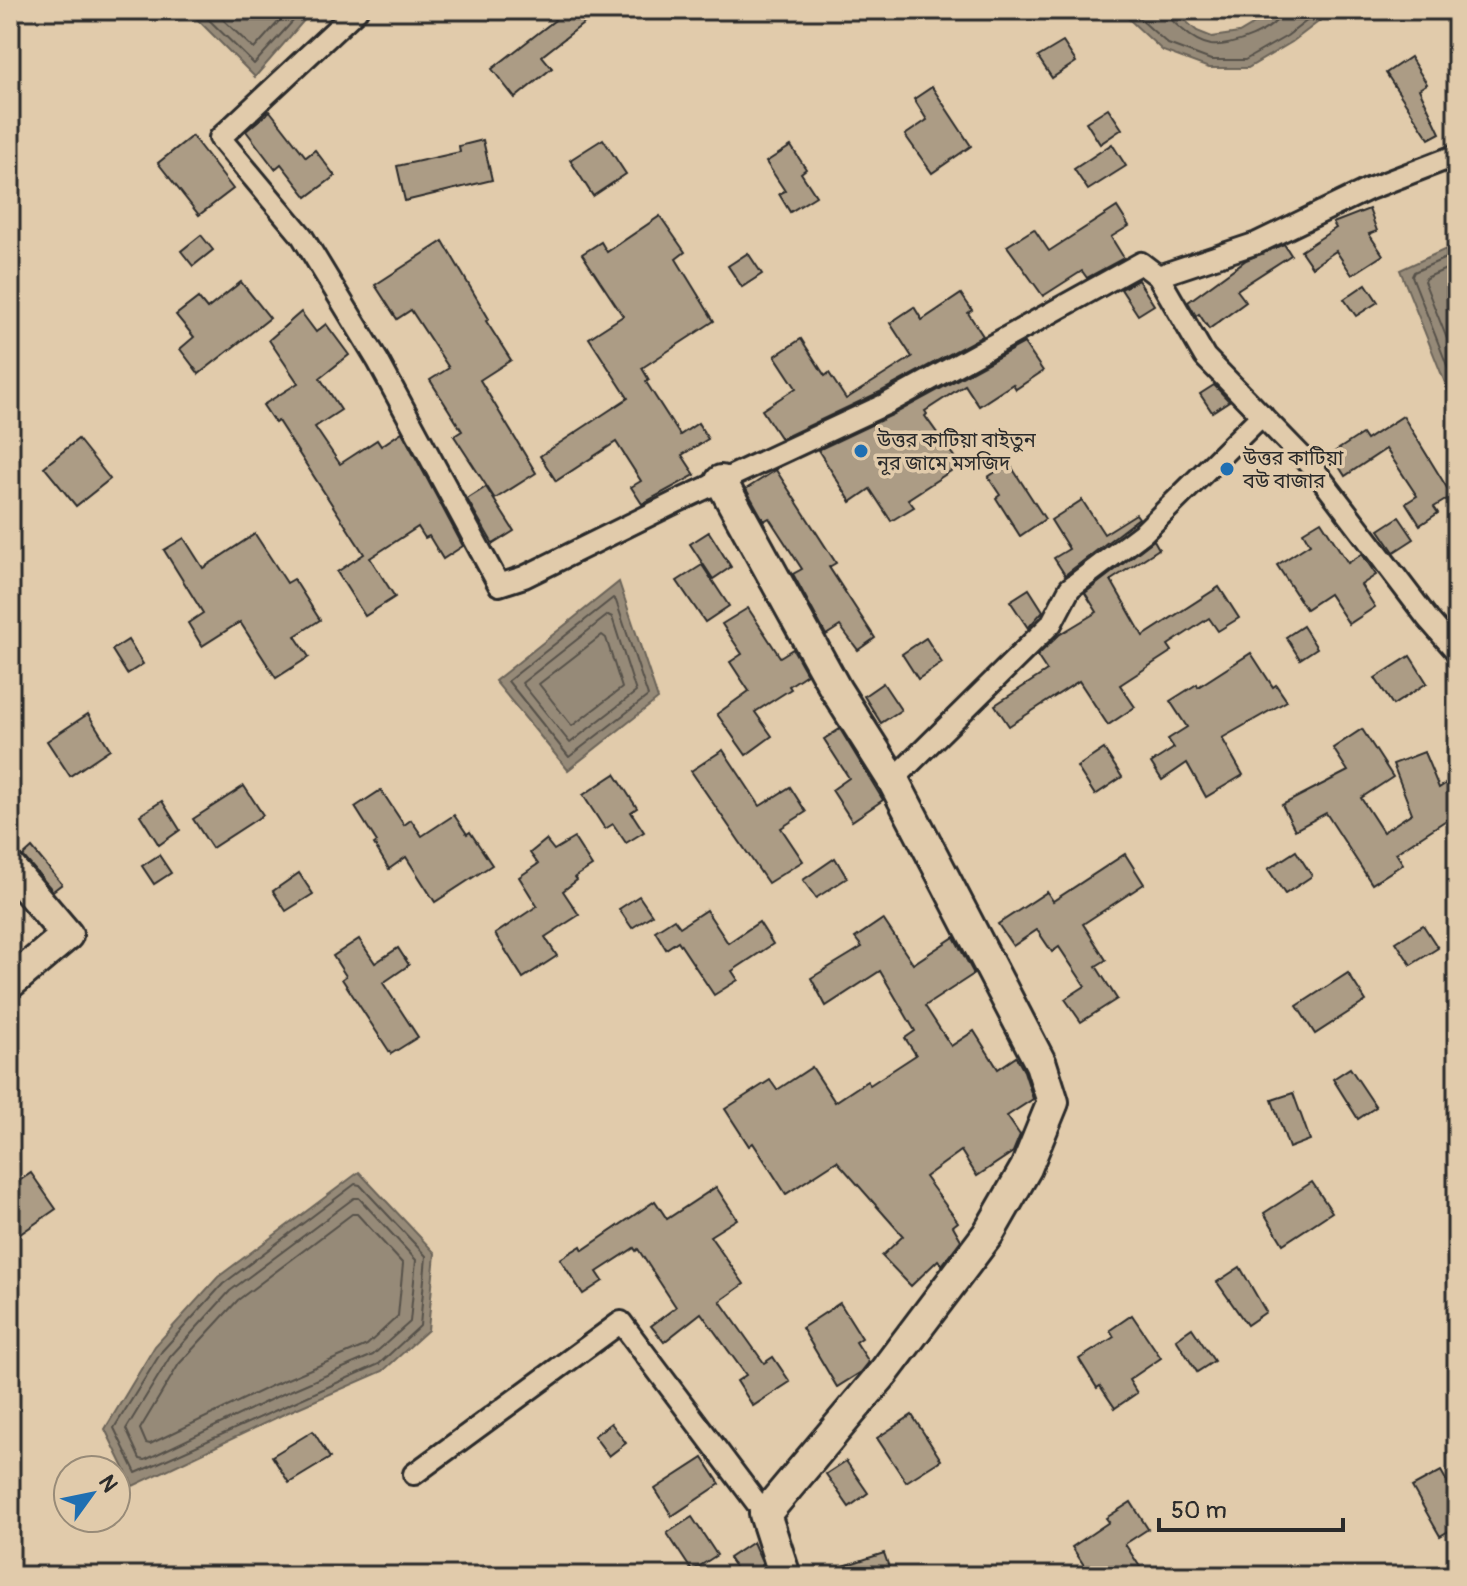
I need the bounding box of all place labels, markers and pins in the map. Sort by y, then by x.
place label: উত্তর কাটিয়া বাইতুন নূর জামে মসজিদ [876,428,1037,476]
marker: উত্তর কাটিয়া বাইতুন নূর জামে মসজিদ [852,442,870,460]
place label: উত্তর কাটিয়া বউ বাজার [1242,446,1344,494]
marker: উত্তর কাটিয়া বউ বাজার [1218,460,1236,478]

